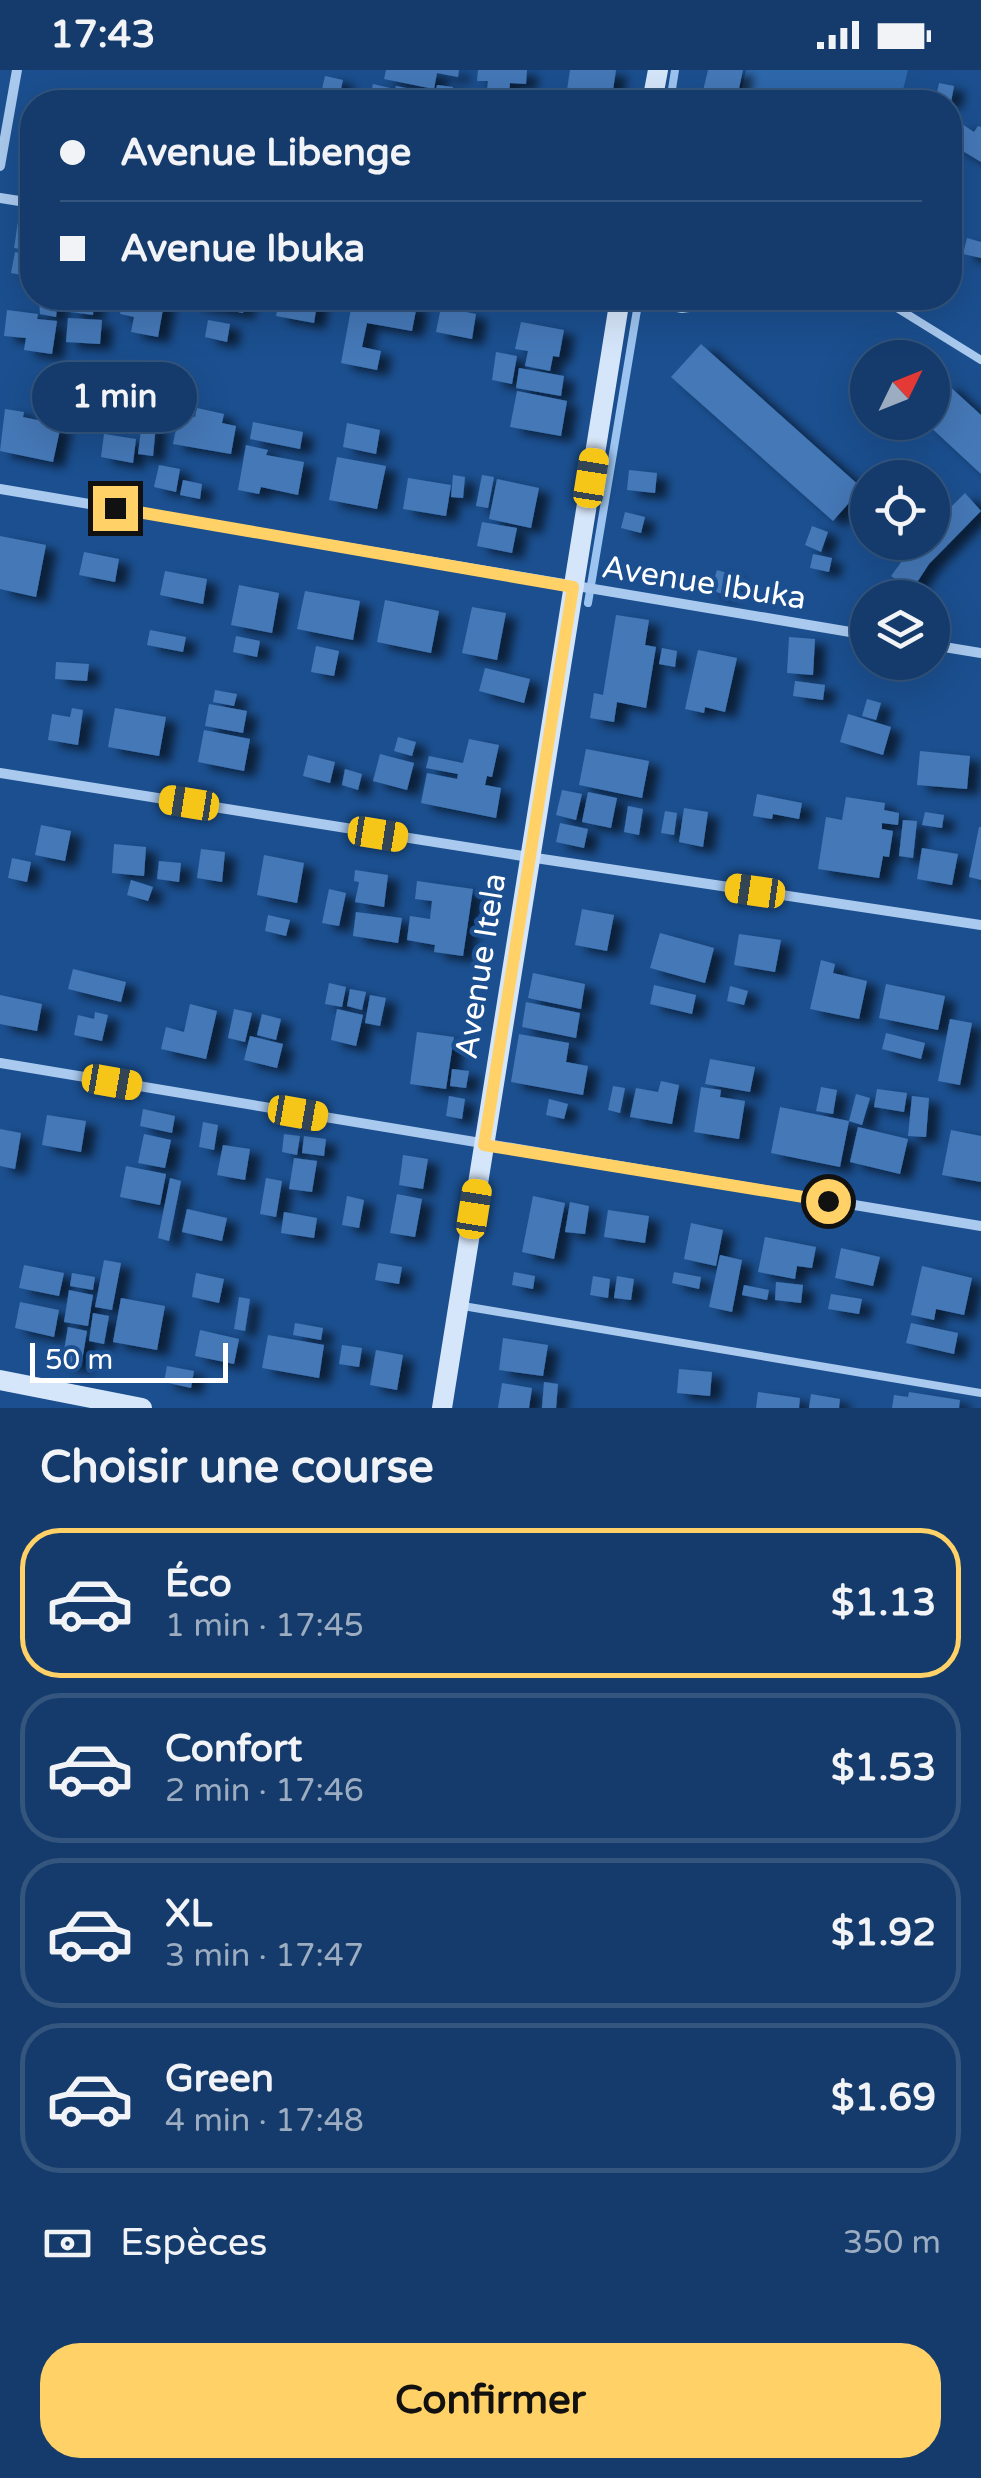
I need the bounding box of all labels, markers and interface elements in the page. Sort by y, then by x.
text: 17:43 [50,12,155,58]
text: Avenue Libenge [120,130,411,176]
text: Avenue Ibuka [120,226,365,272]
north arrow [850,340,950,440]
map controls [850,340,950,680]
callout: 1 min [32,363,198,433]
text: 1 min [72,378,157,416]
car [571,446,611,510]
button: locate [850,460,950,560]
route end [93,486,138,531]
street label: Avenue Ibuka [599,548,809,618]
button: layers [850,580,950,680]
car [157,783,221,823]
car [346,814,410,854]
street label: Avenue Itela [448,870,514,1062]
car [723,872,787,910]
car [80,1062,144,1102]
car [266,1093,330,1133]
car [454,1177,494,1241]
route start [806,1179,851,1224]
scale bar [30,1338,228,1382]
text: 50 m [45,1343,113,1377]
text: Choisir une course [40,1441,434,1495]
icon: car [45,1558,135,1648]
text: Éco [165,1561,232,1607]
text: $1.13 [831,1580,936,1626]
text: 1 min · 17:45 [165,1607,364,1645]
icon: car [45,1723,135,1813]
text: Confort [165,1726,302,1772]
text: $1.53 [831,1745,936,1791]
text: 2 min · 17:46 [165,1772,364,1810]
icon: car [45,1888,135,1978]
text: XL [165,1891,212,1937]
text: $1.92 [831,1910,936,1956]
text: 3 min · 17:47 [165,1937,364,1975]
icon: car [45,2053,135,2143]
text: Green [165,2056,274,2102]
text: $1.69 [831,2075,936,2121]
text: 4 min · 17:48 [165,2102,364,2140]
icon: cash [40,2216,95,2271]
text: Espèces [120,2220,268,2266]
text: 350 m [843,2224,941,2262]
button: Confirmer [40,2343,941,2458]

